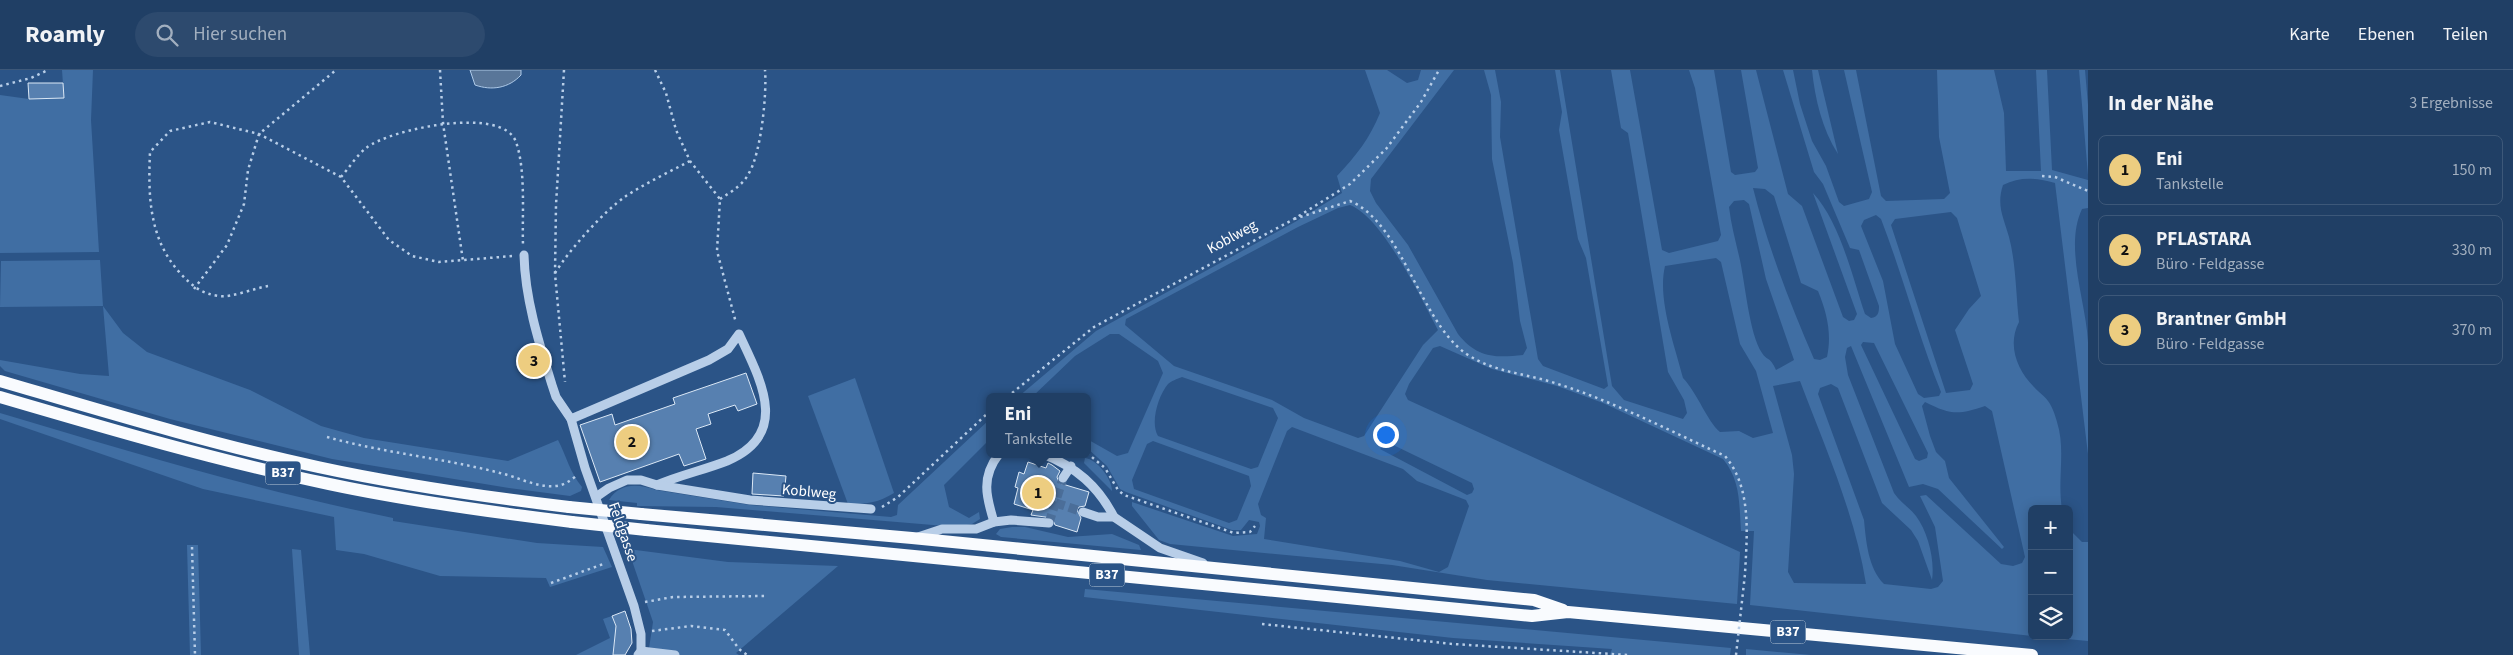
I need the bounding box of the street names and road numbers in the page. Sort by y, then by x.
street label: Koblweg [1203,214,1261,259]
road number: B37 [266,462,300,484]
street label: Koblweg [781,479,837,505]
street label: Feldgasse [603,499,643,565]
road number: B37 [1090,564,1124,586]
road number: B37 [1770,620,1806,644]

